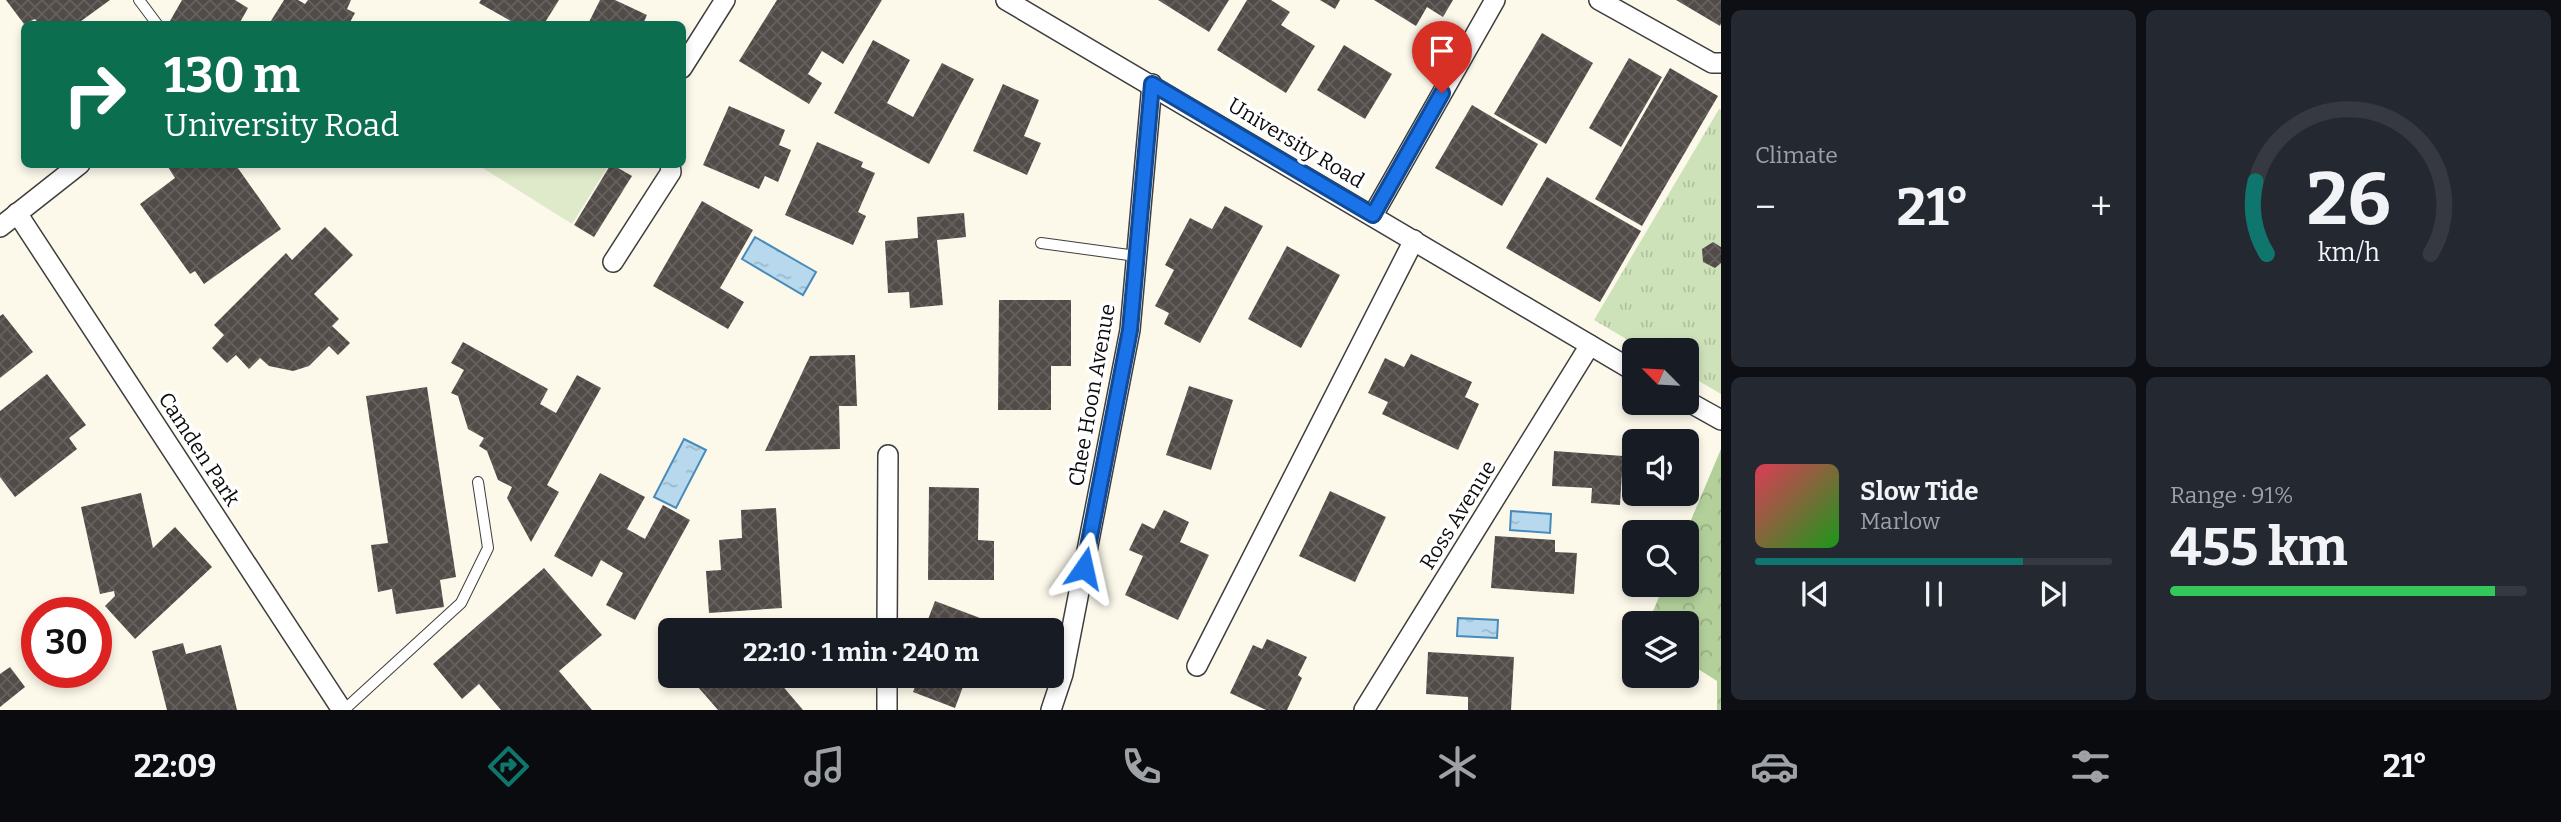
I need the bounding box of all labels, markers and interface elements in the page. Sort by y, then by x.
pin [1412,21,1472,93]
icon: arrive [1423,32,1461,70]
text: 130 m [164,46,300,105]
icon: right [49,49,140,140]
street label: University Road [1223,92,1369,194]
text: University Road [164,106,399,144]
text: Climate [1755,141,1838,169]
text: 26 [2306,157,2391,244]
text: 21° [1897,176,1969,239]
text: − [1755,184,1776,230]
text: + [2090,184,2112,230]
text: km/h [2318,238,2380,268]
street label: Chee Hoon Avenue [1063,302,1121,488]
north arrow [1622,338,1699,415]
map controls [1622,338,1699,688]
street label: Camden Park [153,387,245,511]
button: sound [1622,429,1699,506]
street label: Ross Avenue [1414,456,1502,574]
text: Slow Tide [1860,476,1979,507]
text: Range · 91% [2170,481,2293,509]
text: Marlow [1860,507,1940,535]
text: 455 km [2170,516,2348,579]
button: search [1622,520,1699,597]
position arrow [1047,531,1121,605]
icon: previous [1796,575,1834,613]
icon: pause [1915,575,1953,613]
icon: next [2034,575,2072,613]
speed limit sign: 30 [21,597,112,688]
button: layers [1622,611,1699,688]
text: 22:10 · 1 min · 240 m [743,637,979,668]
icon: directions [484,742,533,791]
icon: music [800,742,849,791]
icon: phone [1117,742,1166,791]
icon: climate [1433,742,1482,791]
icon: car [1750,742,1799,791]
icon: filters [2066,742,2115,791]
text: 22:09 [134,747,216,785]
text: 21° [2383,747,2427,785]

